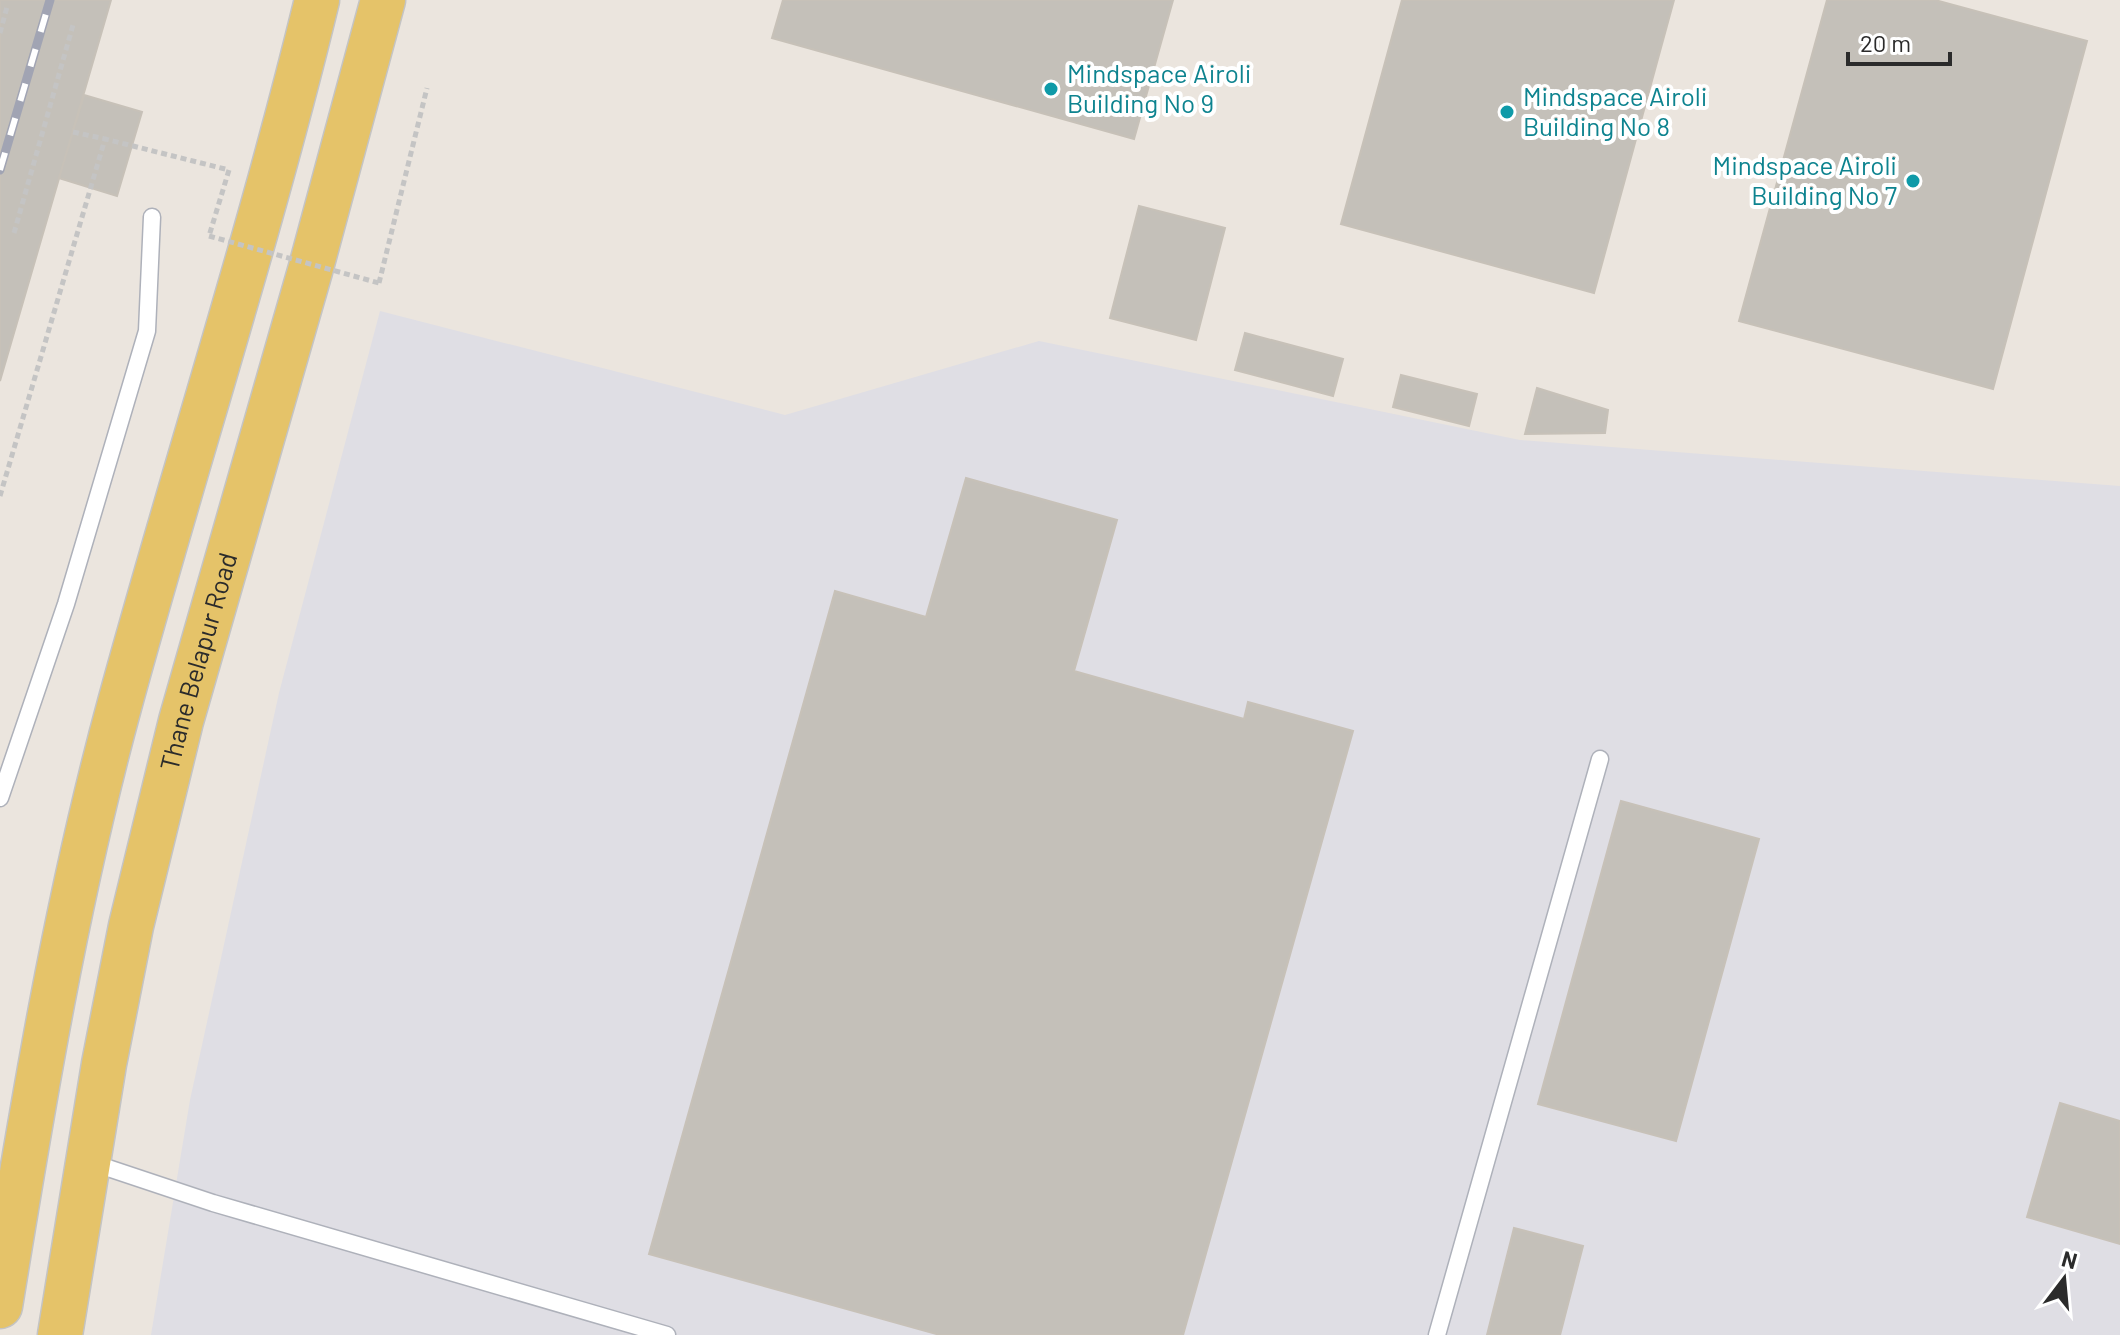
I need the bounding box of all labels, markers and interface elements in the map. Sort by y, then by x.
scale bar [1848,16,1950,66]
text: 20 m [1860,28,1911,57]
place label: Mindspace Airoli Building No 9 [1067,57,1251,118]
marker: Mindspace Airoli Building No 9 [1042,80,1060,98]
place label: Mindspace Airoli Building No 8 [1523,80,1707,141]
marker: Mindspace Airoli Building No 8 [1498,103,1516,121]
place label: Mindspace Airoli Building No 7 [1713,149,1897,210]
marker: Mindspace Airoli Building No 7 [1904,172,1922,190]
street label: Thane Belapur Road [152,549,242,774]
north arrow [2024,1239,2104,1319]
text: N [2059,1244,2080,1273]

